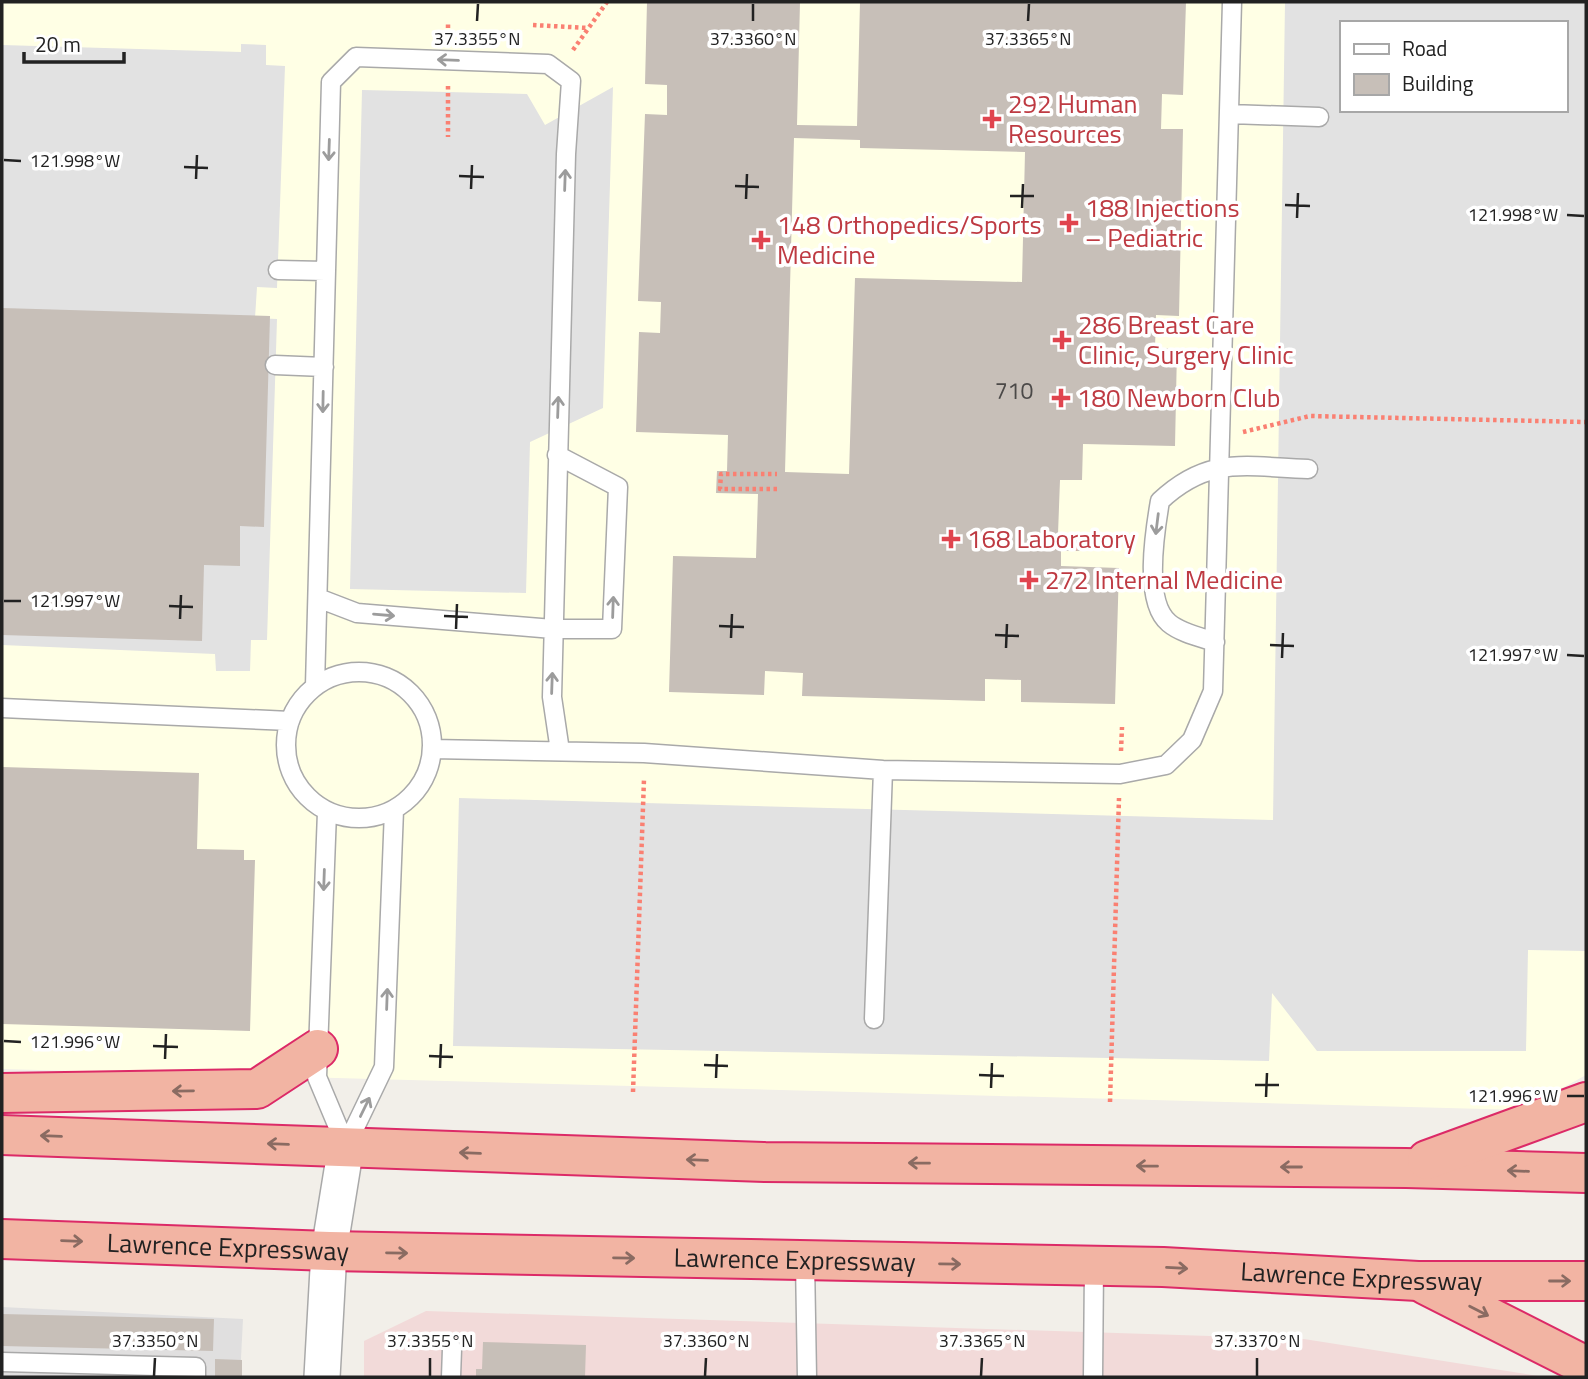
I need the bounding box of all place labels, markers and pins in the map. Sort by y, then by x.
place label: 292 Human Resources [1008,84,1137,153]
marker: 292 Human Resources [982,109,1002,129]
place label: 188 Injections – Pediatric [1085,188,1240,257]
place label: 148 Orthopedics/Sports Medicine [777,205,1042,274]
marker: 188 Injections – Pediatric [1059,213,1079,233]
marker: 148 Orthopedics/Sports Medicine [751,230,771,250]
place label: 286 Breast Care Clinic, Surgery Clinic [1078,305,1294,374]
marker: 286 Breast Care Clinic, Surgery Clinic [1052,330,1072,350]
place label: 180 Newborn Club [1077,378,1280,417]
marker: 180 Newborn Club [1051,388,1071,408]
place label: 168 Laboratory [967,519,1136,558]
marker: 168 Laboratory [941,529,961,549]
place label: 272 Internal Medicine [1045,560,1283,599]
marker: 272 Internal Medicine [1019,570,1039,590]

